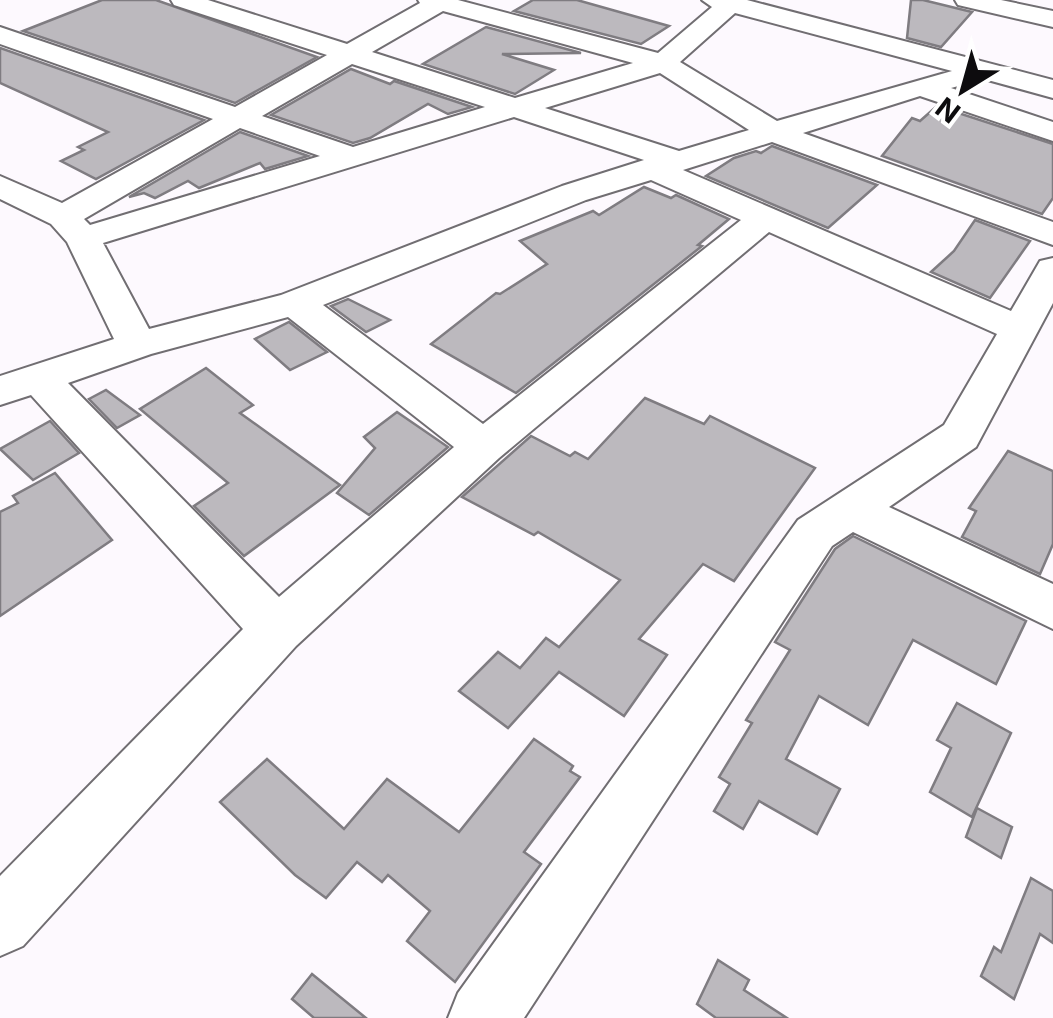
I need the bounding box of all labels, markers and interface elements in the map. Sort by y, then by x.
north arrow [913,40,1013,140]
text: N [929,90,967,130]

